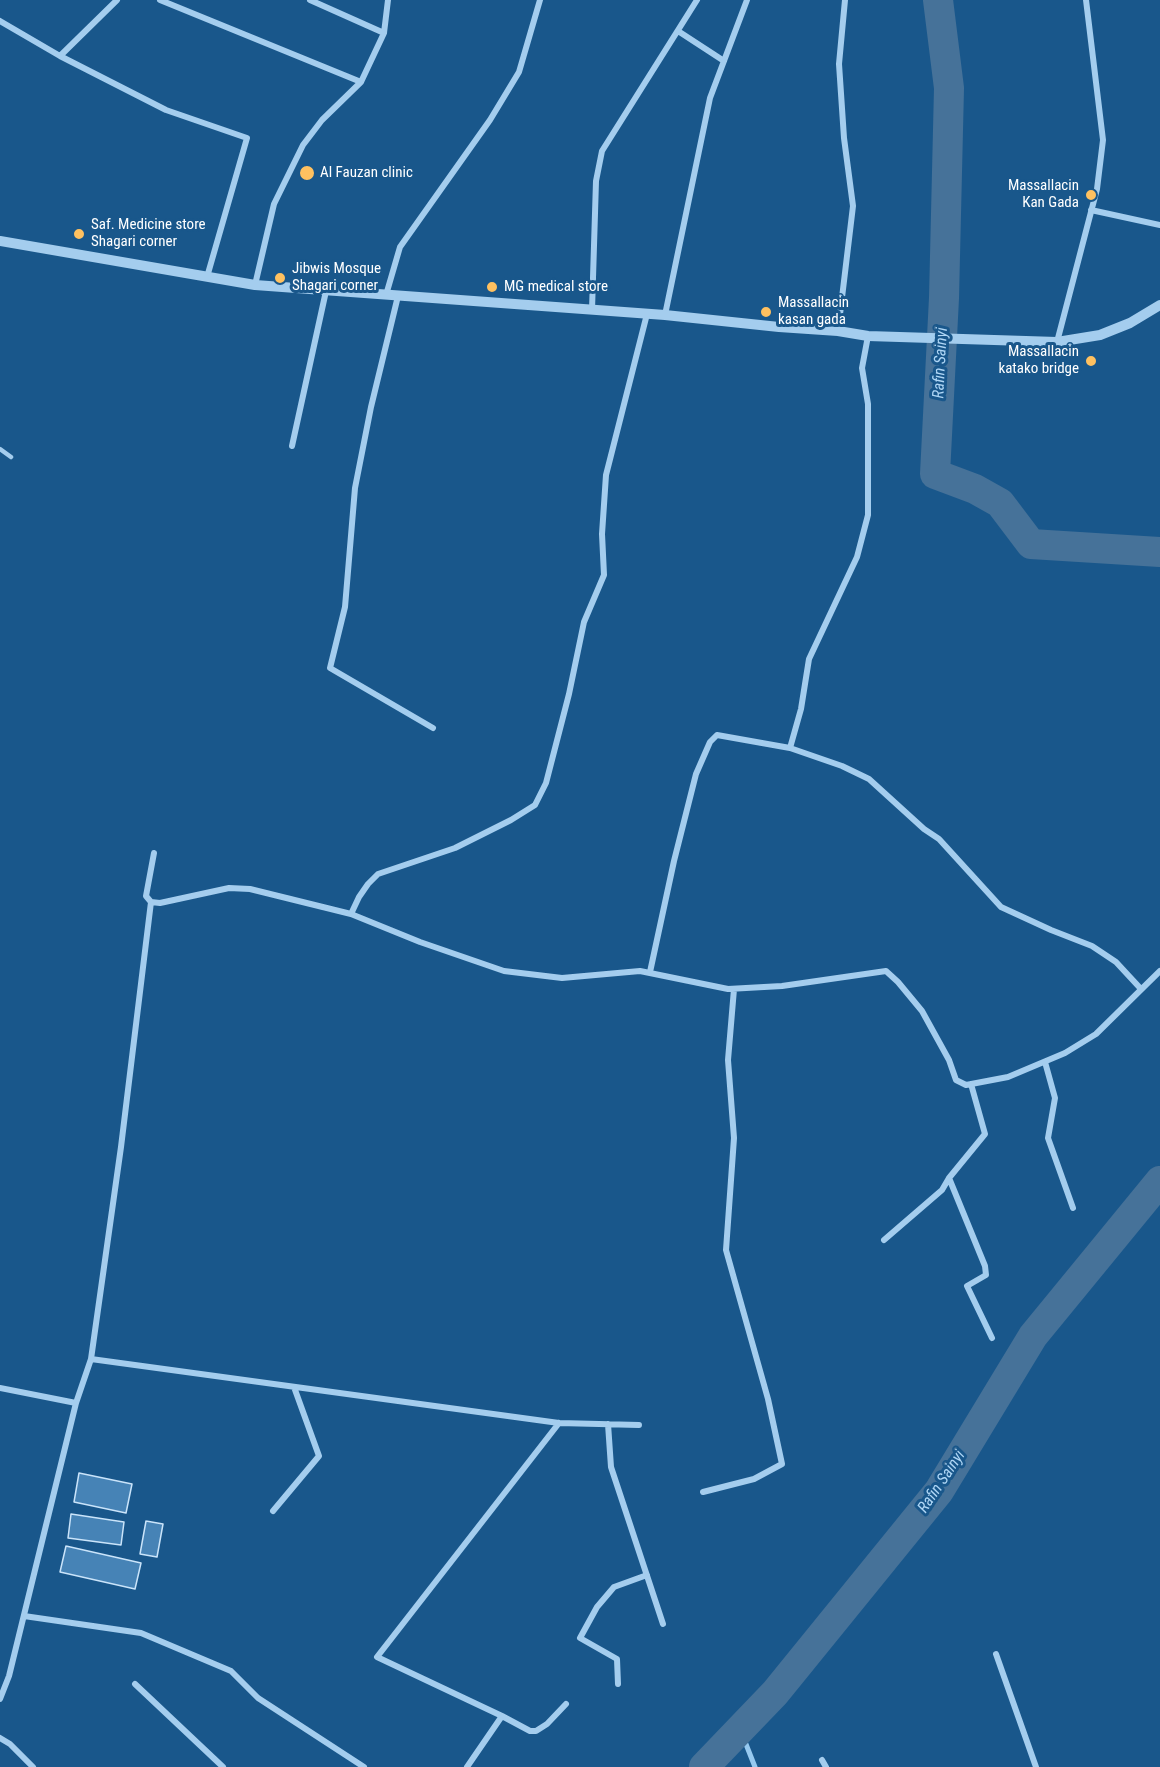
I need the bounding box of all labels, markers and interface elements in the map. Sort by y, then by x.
marker: Al Fauzan clinic [298,164,316,182]
place label: Al Fauzan clinic [320,164,413,182]
place label: Massallacin Kan Gada [1008,177,1079,212]
marker: Massallacin Kan Gada [1084,188,1098,202]
place label: Saf. Medicine store Shagari corner [91,216,206,251]
marker: Saf. Medicine store Shagari corner [72,227,86,241]
place label: Jibwis Mosque Shagari corner [292,260,381,295]
marker: Jibwis Mosque Shagari corner [273,271,287,285]
place label: MG medical store [504,278,608,296]
marker: MG medical store [485,280,499,294]
place label: Massallacin kasan gada [778,294,849,329]
marker: Massallacin kasan gada [759,305,773,319]
water label: Rafin Sainyi [930,327,952,399]
place label: Massallacin katako bridge [998,343,1079,378]
marker: Massallacin katako bridge [1084,354,1098,368]
water label: Rafin Sainyi [914,1447,970,1517]

